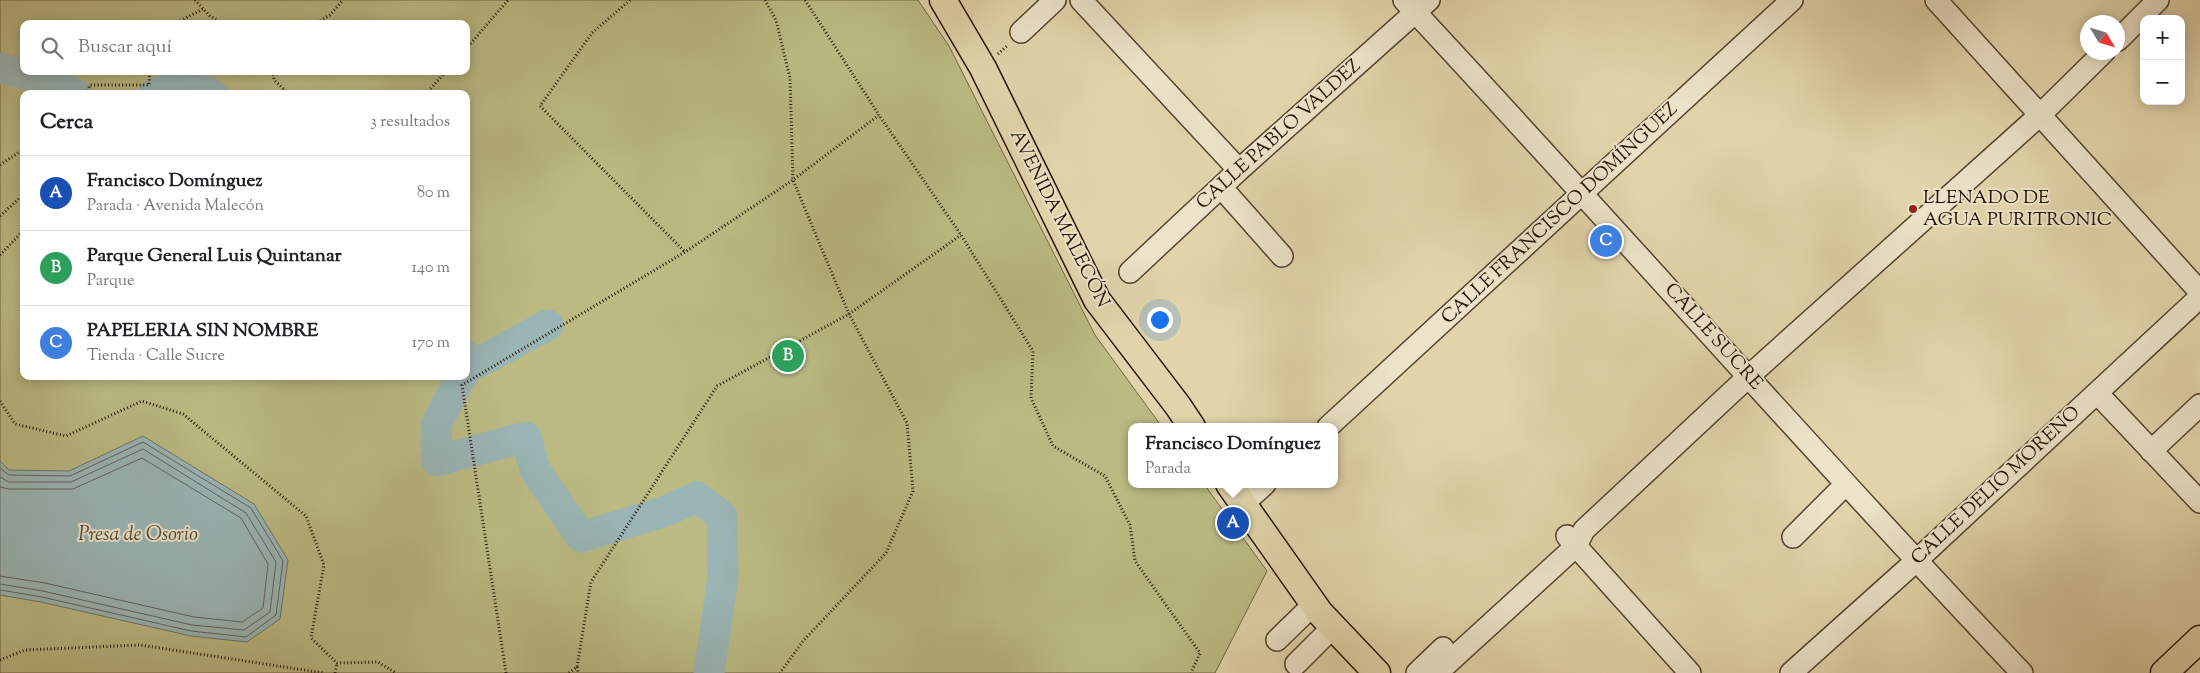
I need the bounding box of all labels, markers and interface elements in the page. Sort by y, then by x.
north arrow [2080,15,2125,60]
map controls [2140,15,2185,105]
button: + [2140,15,2185,60]
search box [20,20,470,75]
icon: search [38,34,66,62]
text: Buscar aquí [78,34,172,61]
street label: CALLE PABLO VALDEZ [1191,53,1367,216]
button: − [2140,60,2185,105]
street label: CALLE FRANCISCO DOMÍNGUEZ [1437,98,1683,330]
text: Cerca [40,108,93,138]
text: 3 resultados [370,111,450,134]
street label: AVENIDA MALECÓN [1002,125,1116,313]
text: Francisco Domínguez [87,168,263,195]
text: A [50,182,63,205]
text: 80 m [417,182,450,205]
place label: LLENADO DE AGUA PURITRONIC [1923,185,2112,234]
text: Parada · Avenida Malecón [87,195,264,218]
marker: LLENADO DE AGUA PURITRONIC [1907,203,1919,215]
pin: C [1590,222,1622,260]
text: Parque General Luis Quintanar [87,243,342,270]
text: B [51,257,61,280]
text: 140 m [412,257,450,280]
text: Parque [87,270,134,293]
street label: CALLE SUCRE [1658,278,1769,397]
your location [1147,307,1173,333]
text: PAPELERIA SIN NOMBRE [87,318,318,345]
text: C [50,332,62,355]
text: 170 m [412,332,450,355]
pin: B [772,337,804,375]
text: Tienda · Calle Sucre [87,345,225,368]
street label: CALLE DELIO MORENO [1905,400,2087,572]
popup [1128,423,1338,488]
text: Francisco Domínguez [1145,431,1321,458]
text: Parada [1145,458,1191,481]
pin: A [1217,504,1249,542]
water label: Presa de Osorio [78,521,198,550]

